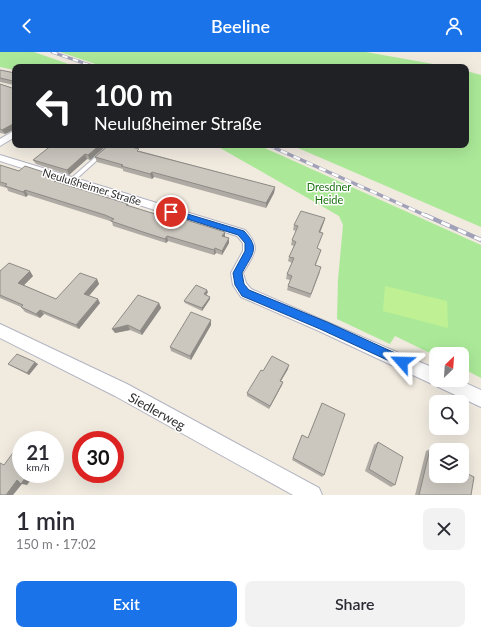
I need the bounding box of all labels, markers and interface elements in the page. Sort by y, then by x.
icon: back [16,15,38,37]
text: Beeline [211,15,270,37]
icon: person [443,15,465,37]
text: 100 m [94,78,173,112]
icon: left [28,80,80,132]
text: Neulußheimer Straße [94,112,262,134]
street label: Neulußheimer Straße [41,165,143,208]
park label: Dresdner Heide [307,180,351,206]
pin [154,195,188,229]
icon: arrive [160,201,182,223]
position arrow [381,341,423,383]
north arrow [429,347,469,387]
map controls [429,347,469,483]
street label: Siedlerweg [126,389,188,433]
button: search [429,395,469,435]
speed limit sign: 30 [72,431,124,483]
text: 21 [26,440,50,464]
button: layers [429,443,469,483]
text: km/h [26,461,50,473]
text: 1 min [16,506,75,535]
button: close [423,508,465,550]
text: 150 m · 17:02 [16,536,96,552]
button: Exit [16,581,237,627]
button: Share [245,581,465,627]

